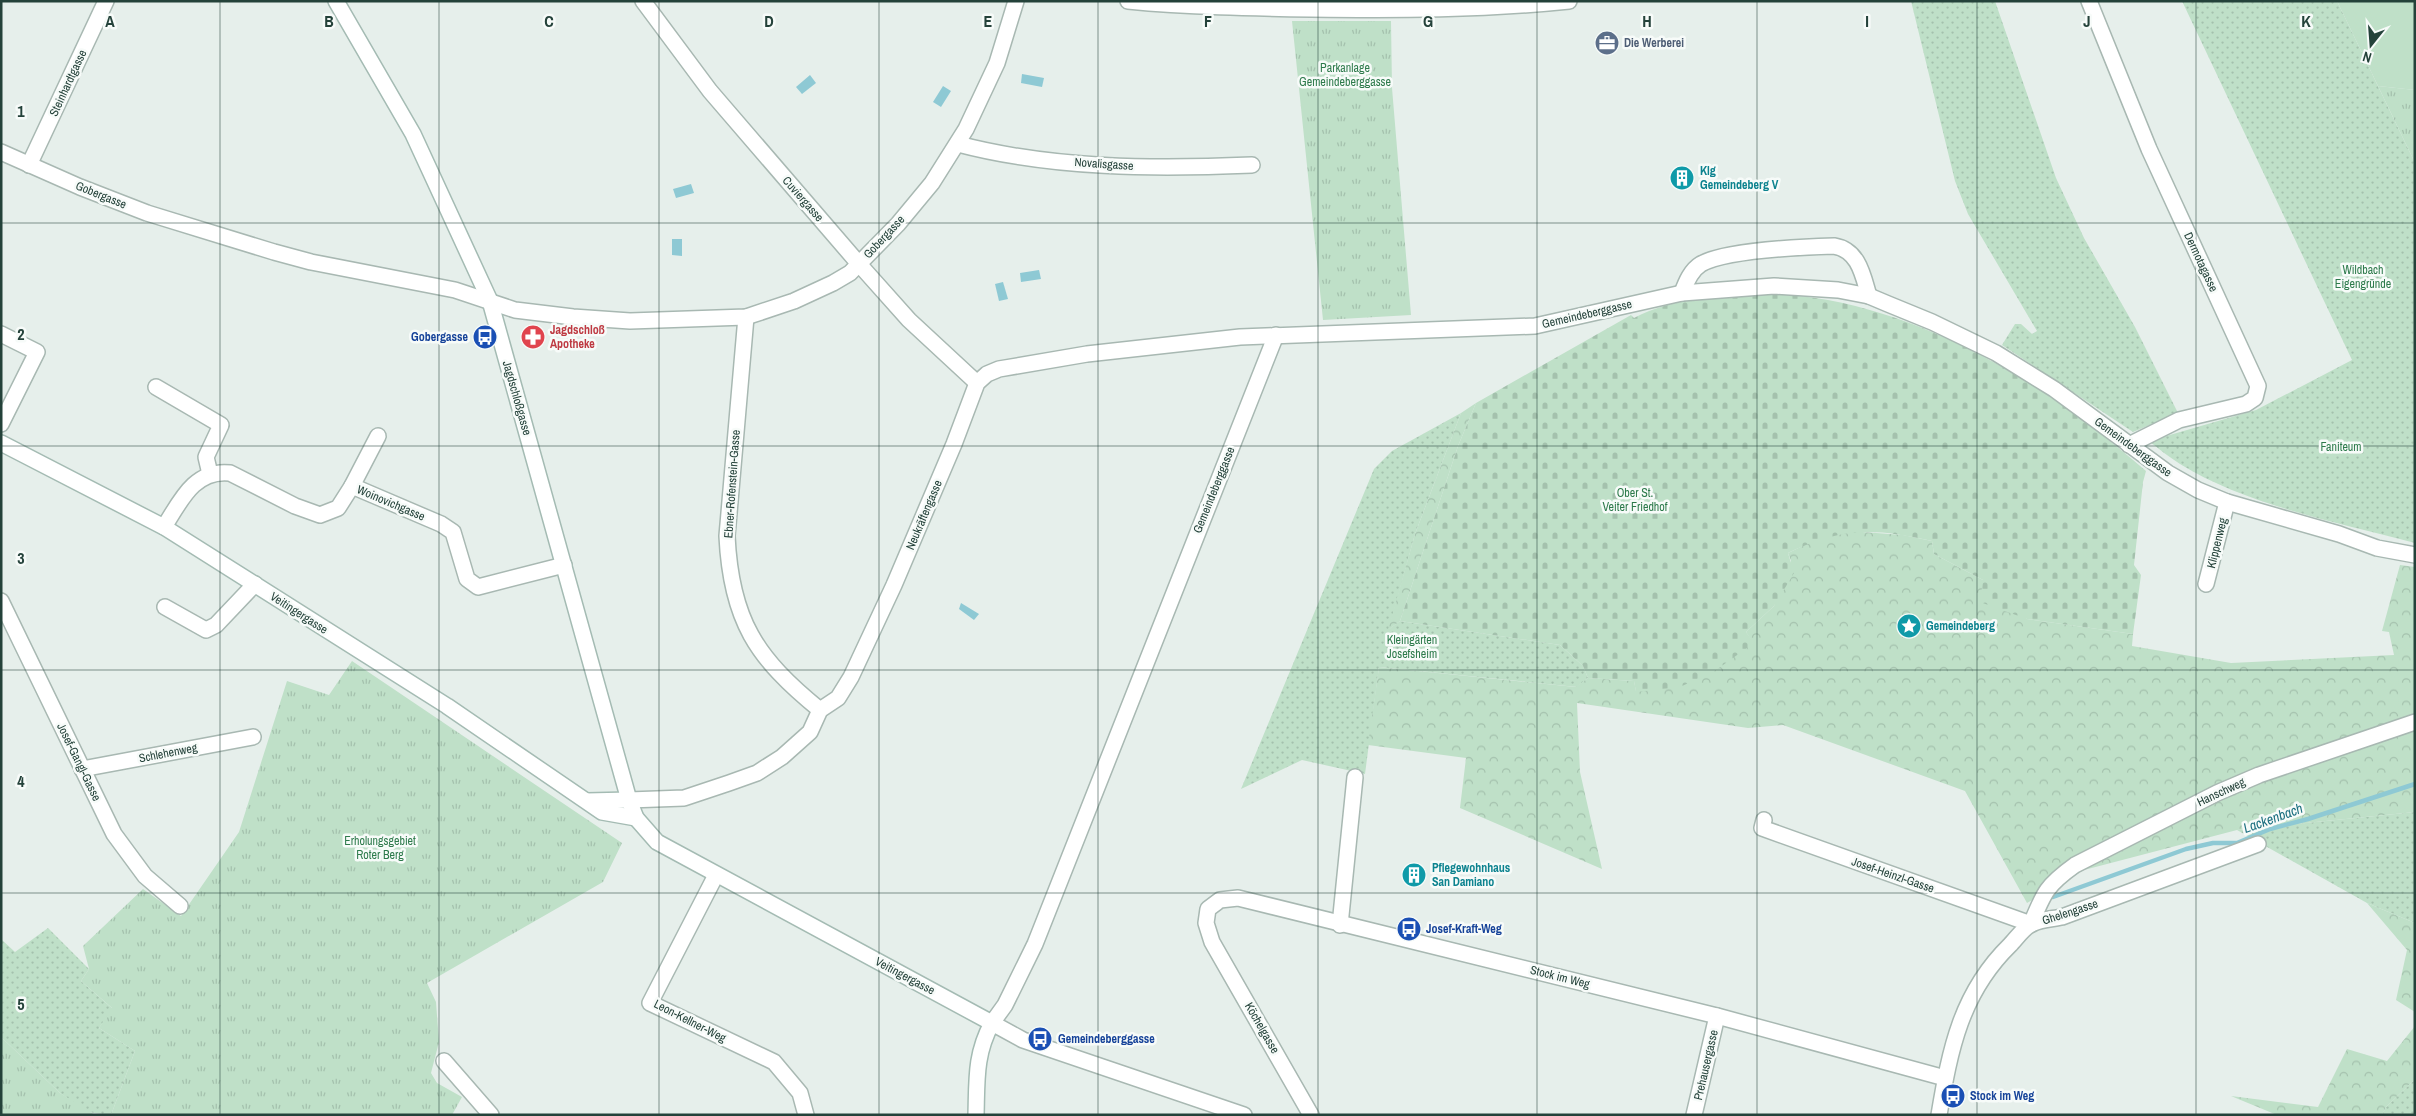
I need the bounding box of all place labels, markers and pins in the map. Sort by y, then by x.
office icon: Die Werberei [1594,30,1620,56]
place label: Die Werberei [1624,35,1684,51]
place label: Klg Gemeindeberg V [1700,163,1779,193]
building icon: Klg Gemeindeberg V [1669,165,1695,191]
place label: Jagdschloß Apotheke [550,322,605,352]
bus stop icon: Gobergasse [472,324,498,350]
pharmacy icon: Jagdschloß Apotheke [520,324,546,350]
place label: Gobergasse [411,329,469,345]
place icon: Gemeindeberg [1896,613,1922,639]
place label: Gemeindeberg [1926,618,1995,634]
place label: Pflegewohnhaus San Damiano [1432,860,1511,890]
building icon: Pflegewohnhaus San Damiano [1401,862,1427,888]
bus stop icon: Josef-Kraft-Weg [1396,916,1422,942]
place label: Josef-Kraft-Weg [1426,921,1502,937]
bus stop icon: Gemeindeberggasse [1027,1026,1053,1052]
place label: Gemeindeberggasse [1058,1031,1155,1047]
bus stop icon: Stock im Weg [1940,1083,1966,1109]
place label: Stock im Weg [1970,1088,2034,1104]

